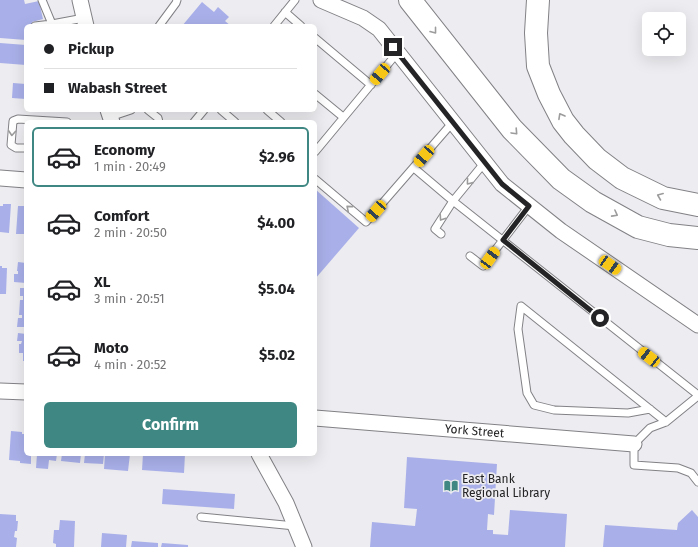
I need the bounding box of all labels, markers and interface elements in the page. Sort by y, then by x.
map controls [642,12,686,56]
button: locate [642,12,686,56]
one-way arrow [429,26,436,33]
route end [384,38,402,56]
text: Pickup [68,40,114,58]
car [368,61,392,87]
text: Wabash Street [68,79,167,97]
one-way arrow [558,113,565,120]
one-way arrow [511,127,518,135]
one-way arrow [8,130,17,136]
icon: car [46,139,82,175]
text: Economy [94,141,155,159]
car [412,143,436,169]
text: $2.96 [259,148,295,166]
text: 1 min · 20:49 [94,159,166,174]
one-way arrow [467,177,474,184]
one-way arrow [657,192,664,200]
car [364,198,388,224]
icon: car [46,205,82,241]
one-way arrow [346,205,354,212]
text: Comfort [94,207,150,225]
one-way arrow [611,209,618,217]
text: $4.00 [257,214,295,232]
one-way arrow [440,214,447,221]
text: 2 min · 20:50 [94,225,167,240]
car [478,245,502,271]
car [597,253,623,277]
icon: car [46,271,82,307]
text: XL [94,273,110,291]
text: $5.04 [258,280,295,298]
text: 3 min · 20:51 [94,291,165,306]
route start [591,309,609,327]
icon: car [46,337,82,373]
text: Moto [94,339,129,357]
car [636,345,662,369]
text: $5.02 [259,346,295,364]
text: 4 min · 20:52 [94,357,166,372]
button: Confirm [44,402,297,448]
street label: York Street [444,422,505,440]
place label: East Bank Regional Library [462,472,550,500]
library icon: East Bank Regional Library [443,478,459,494]

